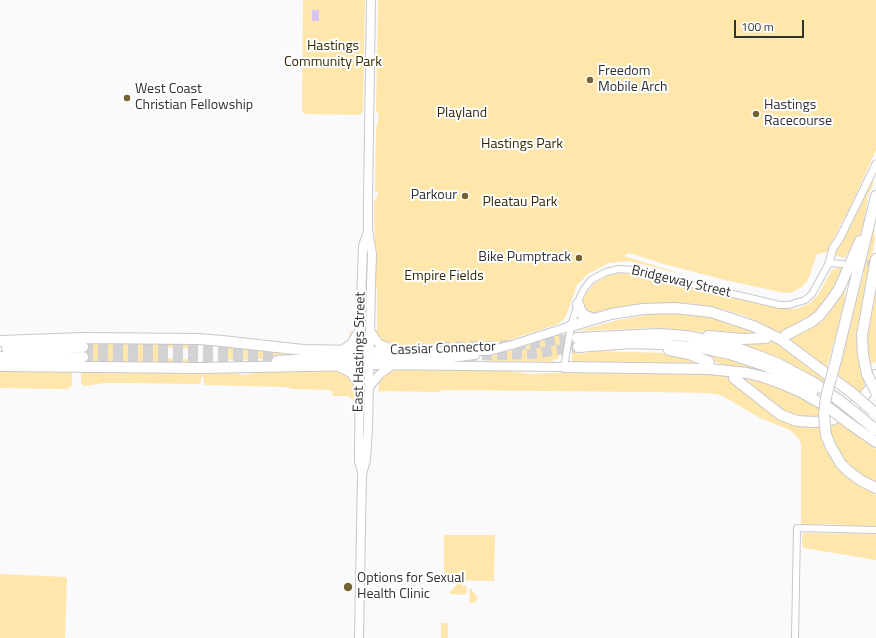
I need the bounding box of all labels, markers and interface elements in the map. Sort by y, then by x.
scale bar [736,12,806,38]
text: 100 m [741,17,774,36]
park label: Hastings Community Park [284,39,382,72]
place label: Freedom Mobile Arch [598,64,668,96]
marker: Freedom Mobile Arch [585,75,595,85]
place label: West Coast Christian Fellowship [135,82,253,114]
marker: West Coast Christian Fellowship [122,93,132,103]
place label: Hastings Racecourse [764,98,832,130]
park label: Playland [437,106,487,122]
marker: Hastings Racecourse [751,109,761,119]
park label: Hastings Park [481,137,563,153]
place label: Parkour [411,188,457,204]
marker: Parkour [460,191,470,201]
park label: Pleatau Park [483,195,557,211]
place label: Bike Pumptrack [478,250,571,266]
marker: Bike Pumptrack [574,253,584,263]
street label: Bridgeway Street [630,262,732,302]
park label: Empire Fields [404,269,484,285]
street label: East Hastings Street [351,292,369,412]
street label: Cassiar Connector [390,339,496,359]
place label: Options for Sexual Health Clinic [357,571,464,604]
marker: Options for Sexual Health Clinic [342,581,354,593]

